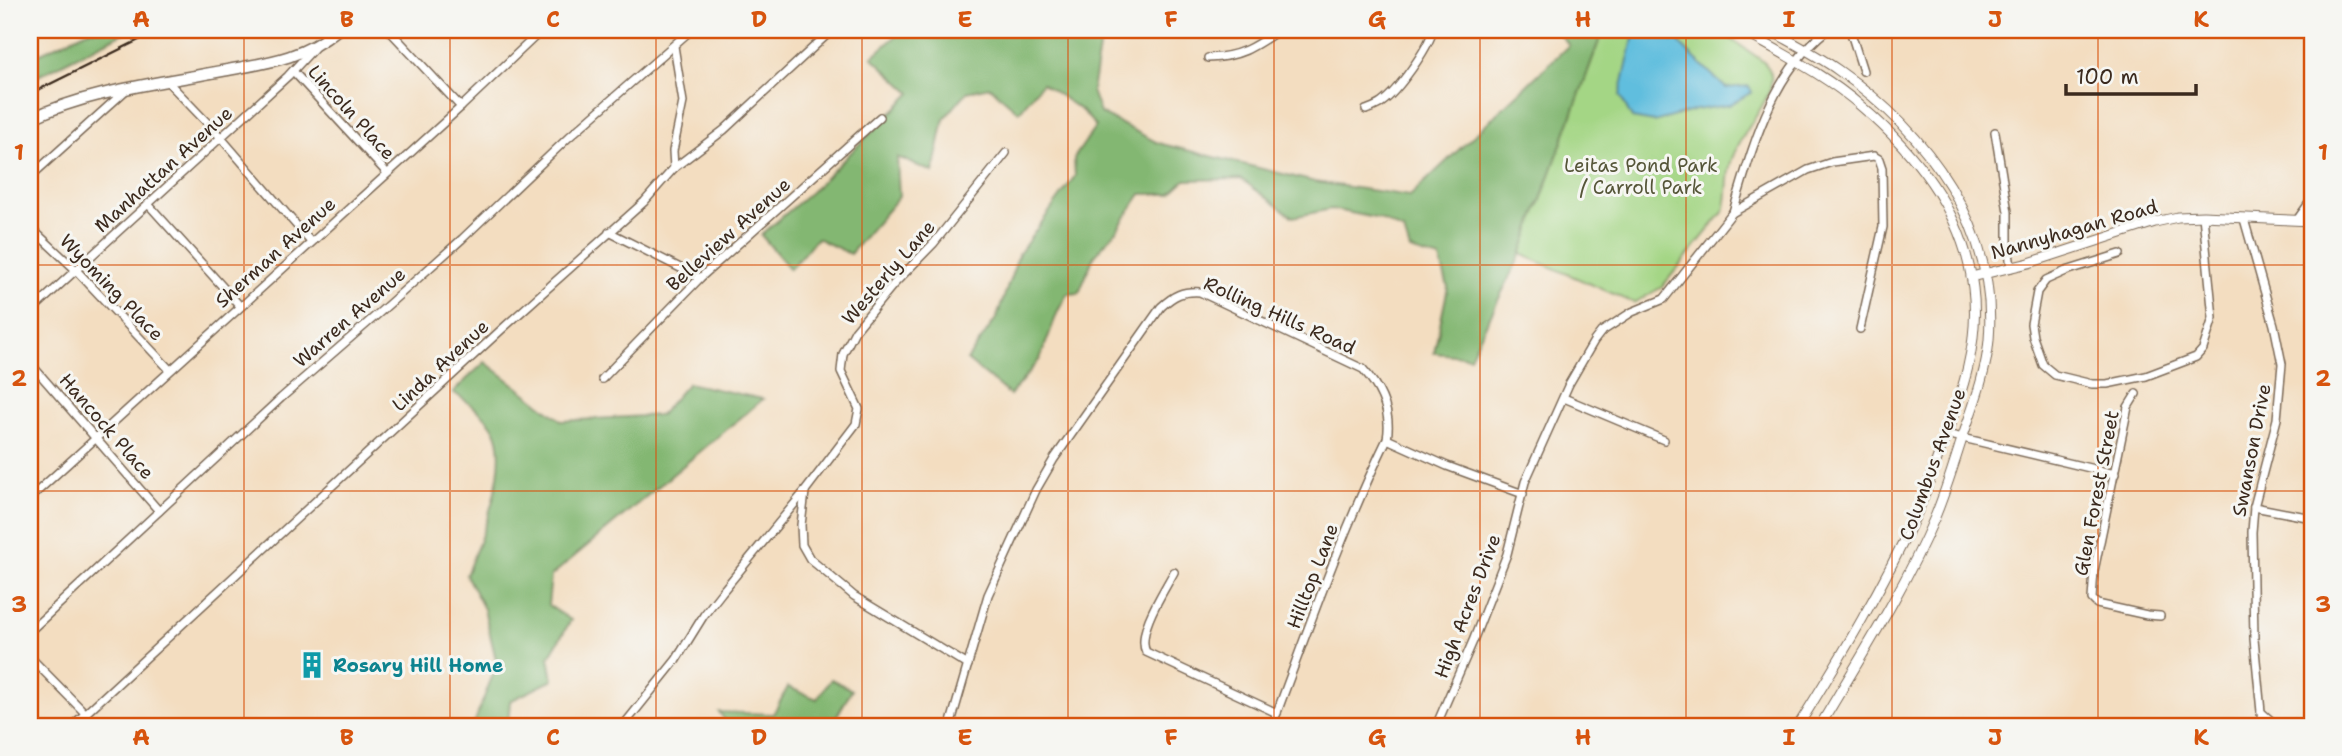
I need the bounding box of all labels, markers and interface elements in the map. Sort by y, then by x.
text: A [132,4,150,34]
text: B [340,4,354,34]
text: C [546,4,560,34]
text: D [751,4,767,34]
text: E [957,4,973,34]
text: F [1164,4,1178,34]
text: G [1368,4,1387,34]
text: H [1575,4,1591,34]
text: I [1783,4,1796,34]
text: J [1988,4,2002,34]
text: K [2193,4,2209,34]
scale bar [2066,52,2195,96]
street label: Lincoln Place [302,60,401,165]
text: 100 m [2076,63,2139,91]
street label: Manhattan Avenue [89,101,238,238]
text: 1 [14,137,24,167]
text: 1 [2318,137,2328,167]
park label: Leitas Pond Park / Carroll Park [1564,153,1718,200]
street label: Belleview Avenue [661,172,796,297]
street label: Sherman Avenue [210,192,341,313]
street label: Nannyhagan Road [1988,194,2160,265]
street label: Westerly Lane [836,215,941,330]
street label: Wyoming Place [54,229,169,346]
street label: Warren Avenue [288,262,411,373]
street label: Rolling Hills Road [1200,271,1360,360]
street label: Linda Avenue [386,314,494,417]
text: 2 [11,363,27,393]
text: 2 [2315,363,2331,393]
street label: Hancock Place [54,368,160,485]
street label: Swanson Drive [2226,382,2277,519]
street label: Columbus Avenue [1893,385,1972,544]
street label: Glen Forest Street [2068,408,2125,578]
street label: Hilltop Lane [1281,520,1344,632]
street label: High Acres Drive [1428,530,1506,682]
text: 3 [11,589,27,619]
text: 3 [2315,589,2331,619]
building icon: Rosary Hill Home [297,650,327,680]
place label: Rosary Hill Home [333,653,503,678]
text: A [132,722,150,752]
text: B [340,722,354,752]
text: C [546,722,560,752]
text: D [751,722,767,752]
text: E [957,722,973,752]
text: F [1164,722,1178,752]
text: G [1368,722,1387,752]
text: H [1575,722,1591,752]
text: I [1783,722,1796,752]
text: J [1988,722,2002,752]
text: K [2193,722,2209,752]

